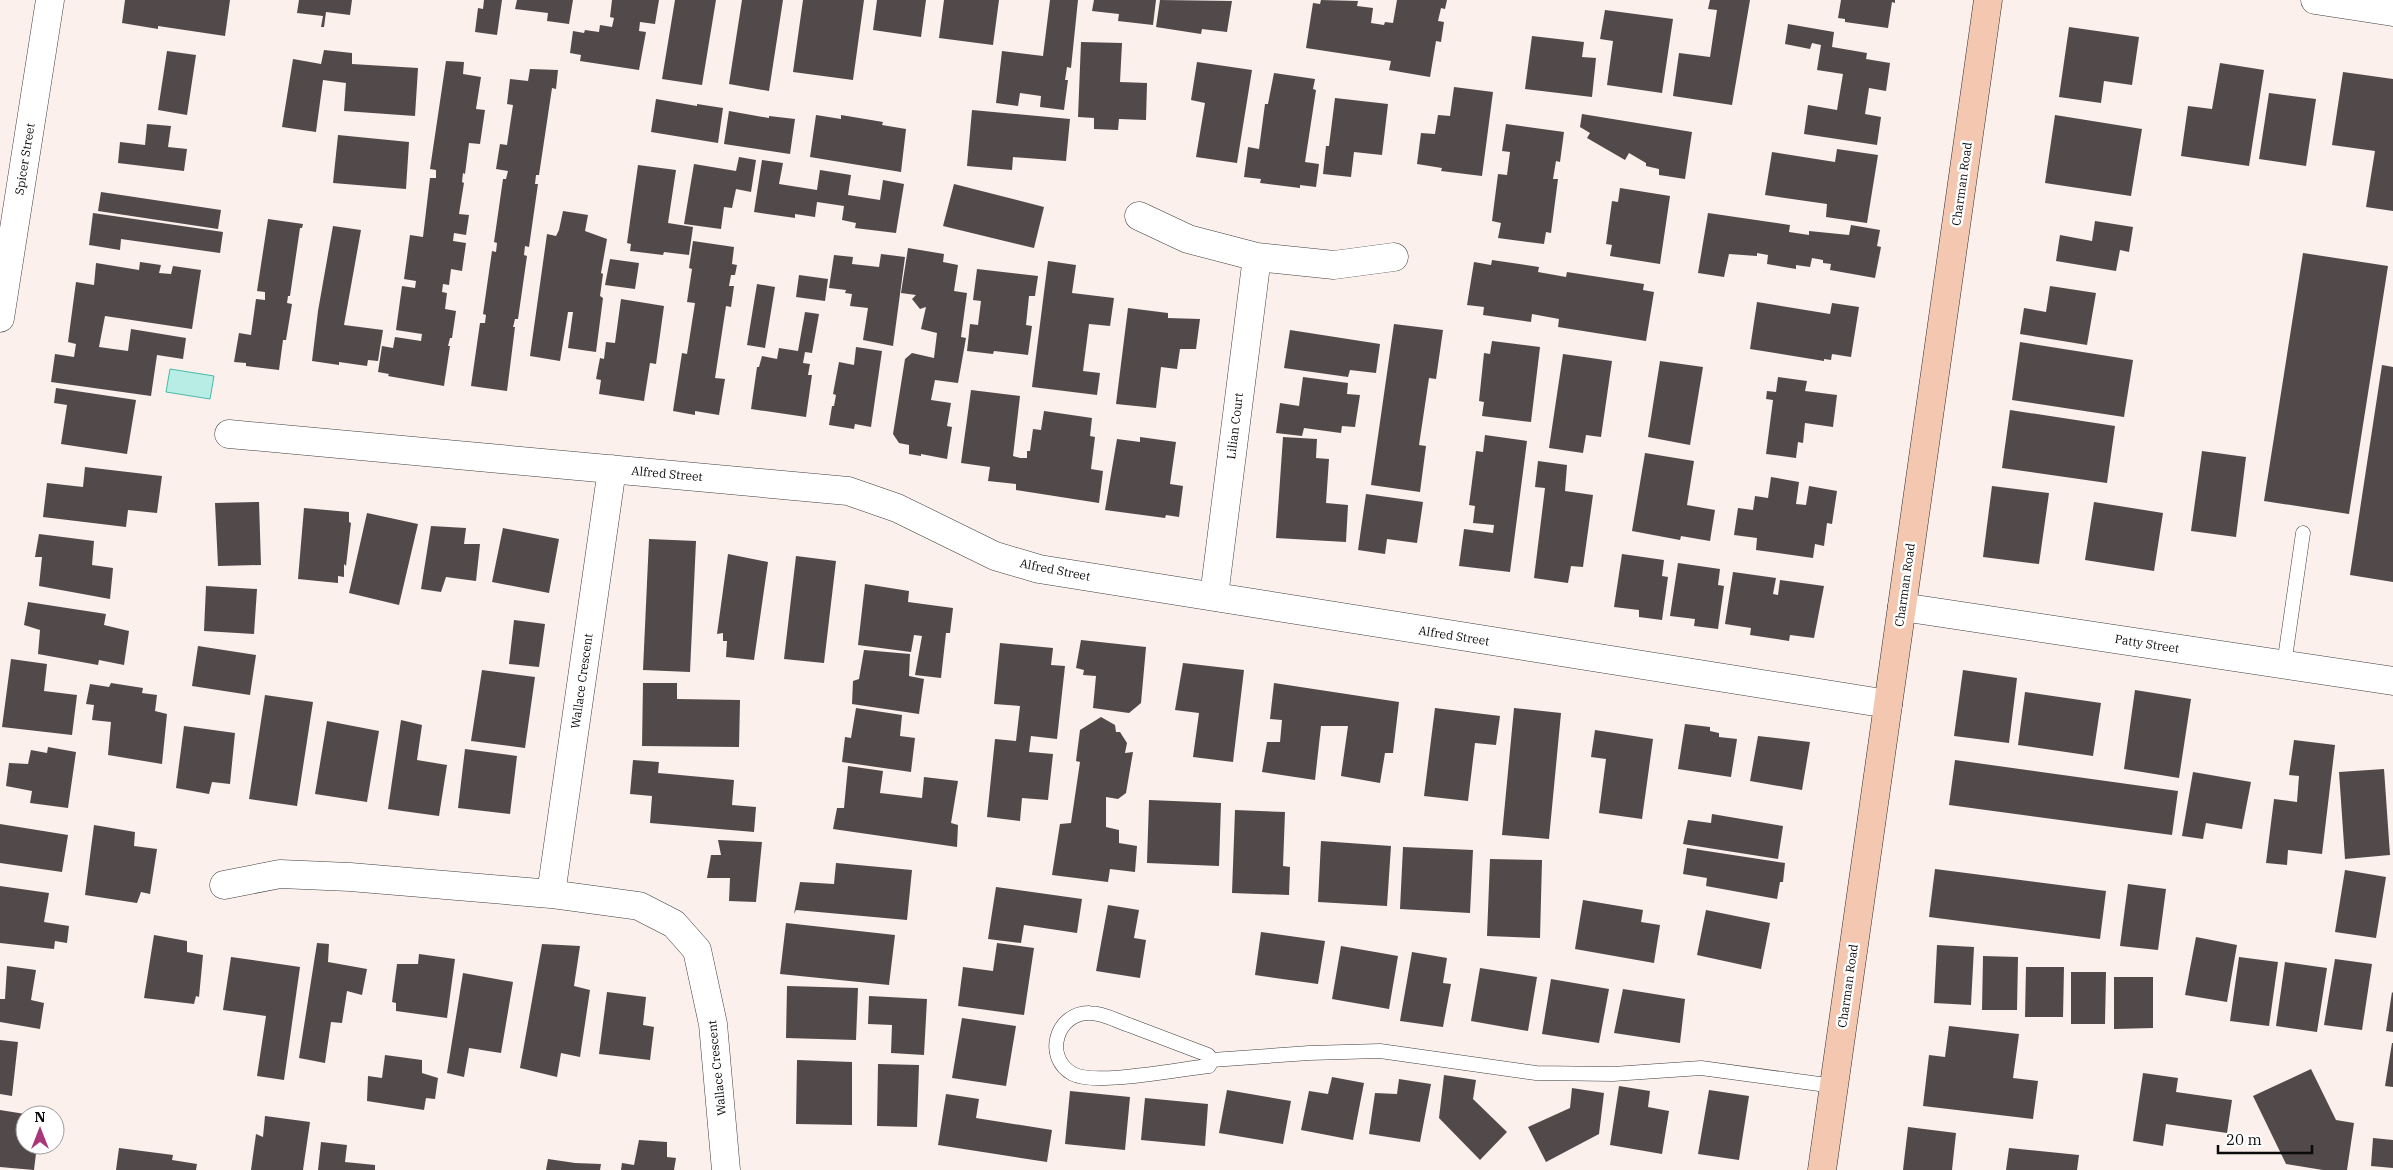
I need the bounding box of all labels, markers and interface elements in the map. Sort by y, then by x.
street label: Spicer Street [11,122,38,196]
street label: Charman Road [1948,141,1975,227]
street label: Lilian Court [1223,392,1246,460]
street label: Alfred Street [631,463,703,484]
street label: Charman Road [1891,542,1918,628]
street label: Alfred Street [1019,555,1092,584]
street label: Alfred Street [1418,623,1491,649]
street label: Patty Street [2114,631,2180,656]
street label: Wallace Crescent [567,632,596,730]
street label: Charman Road [1834,943,1861,1029]
street label: Wallace Crescent [704,1019,729,1117]
north arrow [15,1105,65,1155]
text: N [34,1108,46,1126]
scale bar [2218,1122,2312,1154]
text: 20 m [2226,1130,2262,1149]

